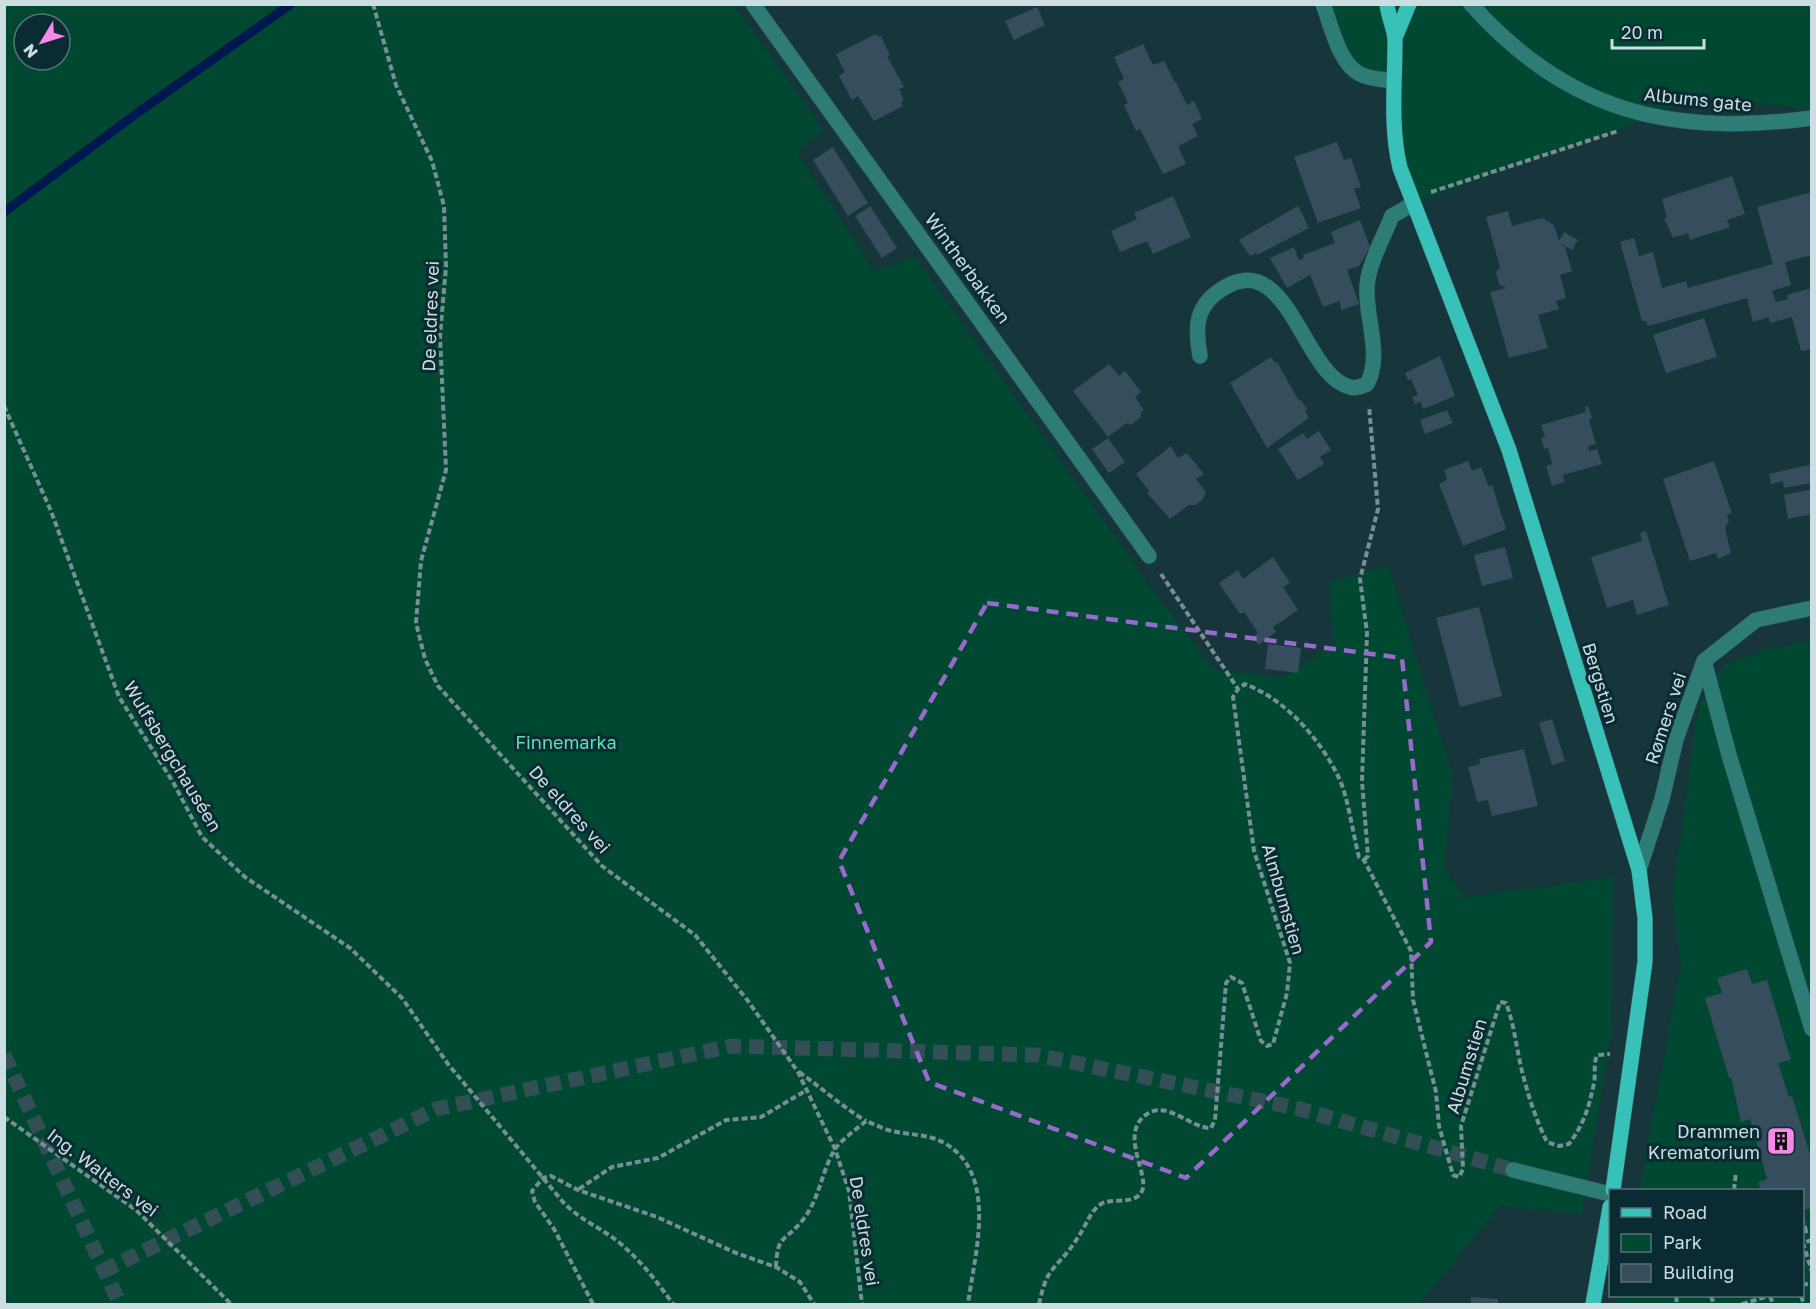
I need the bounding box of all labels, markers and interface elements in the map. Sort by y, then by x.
north arrow [12,12,72,72]
scale bar [1612,12,1704,50]
text: 20 m [1621,21,1663,43]
text: N [19,40,42,62]
street label: Albums gate [1643,82,1753,116]
street label: Wintherbakken [920,208,1016,328]
street label: De eldres vei [417,260,443,372]
street label: Bergstien [1578,640,1624,726]
street label: Rømers vei [1640,669,1690,767]
street label: Wulfsbergchauséen [119,677,227,835]
park label: Finnemarka [515,731,617,753]
street label: De eldres vei [525,760,615,858]
street label: Almbumstien [1258,841,1310,957]
street label: Albumstien [1441,1016,1491,1116]
place label: Drammen Krematorium [1648,1120,1760,1163]
street label: Ing. Walters vei [43,1123,163,1221]
building icon: Drammen Krematorium [1765,1125,1797,1157]
street label: De eldres vei [845,1174,885,1288]
legend [1609,1189,1804,1297]
text: Road [1663,1201,1707,1223]
text: Park [1663,1231,1702,1253]
text: Building [1663,1261,1734,1283]

